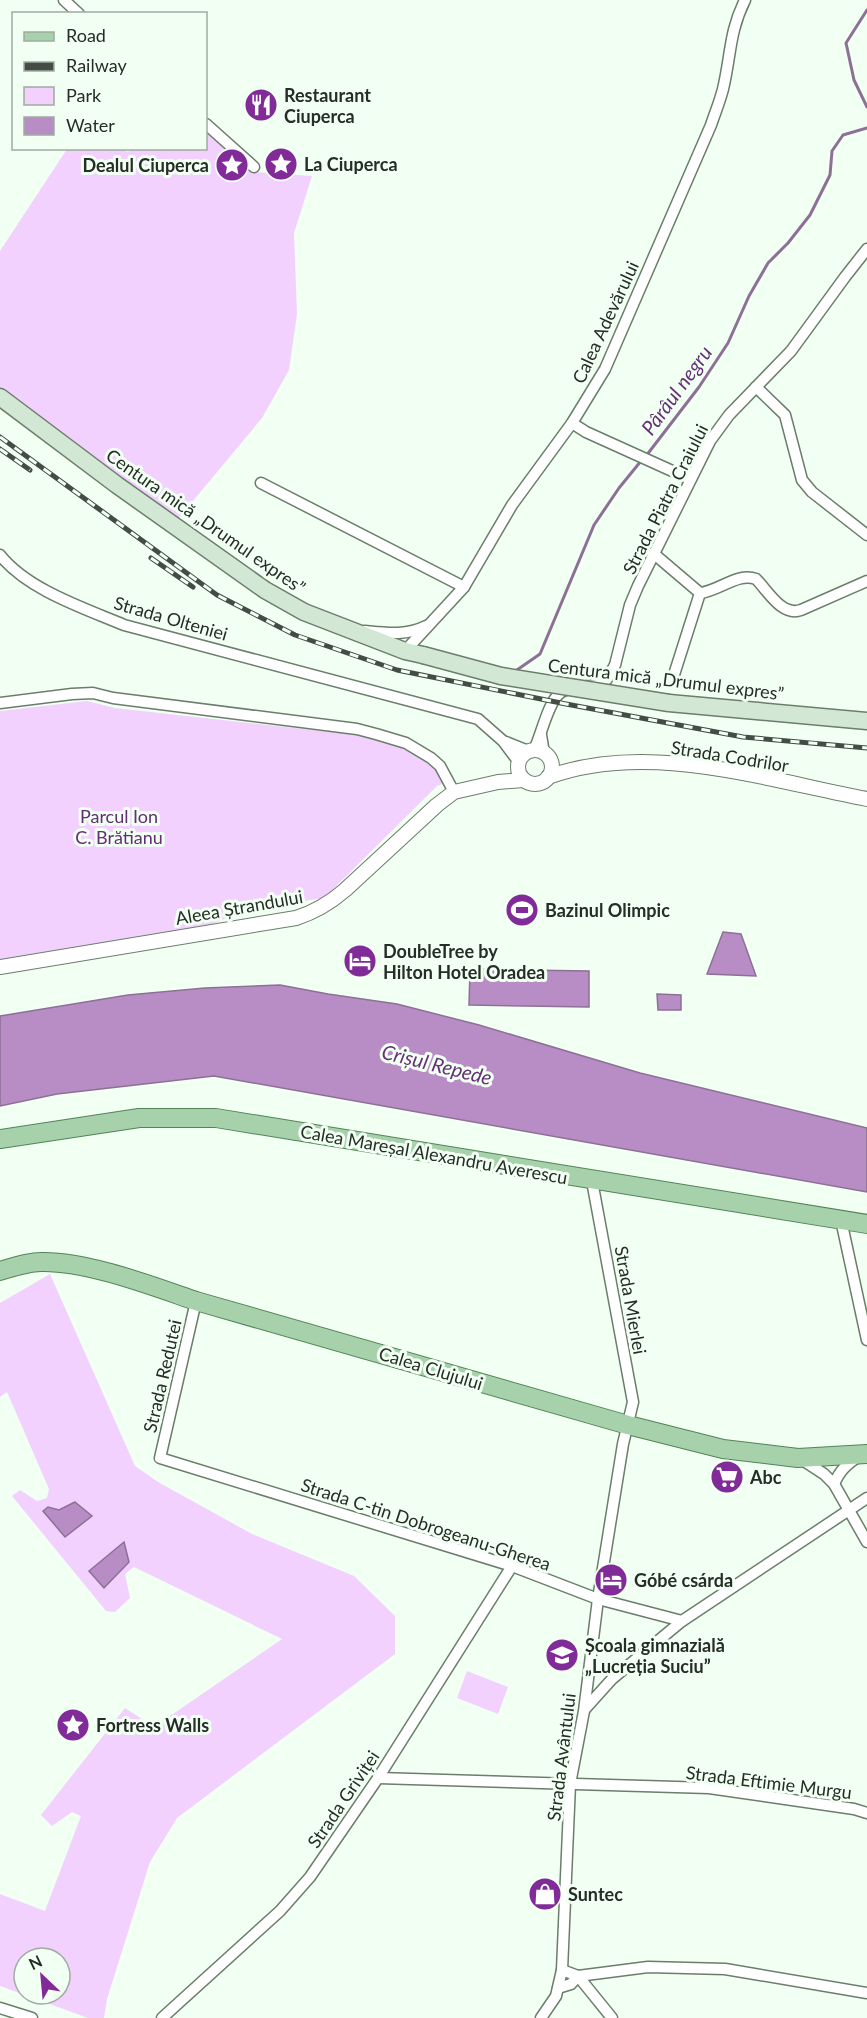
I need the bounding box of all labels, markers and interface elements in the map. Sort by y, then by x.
legend [12,12,207,150]
text: Road [66,24,106,46]
text: Railway [66,54,127,76]
text: Park [66,84,102,106]
place label: Restaurant Ciuperca [284,84,371,127]
restaurant icon: Restaurant Ciuperca [243,87,279,123]
text: Water [66,114,115,136]
place icon: La Ciuperca [263,146,299,182]
place icon: Dealul Ciuperca [214,147,250,183]
place label: La Ciuperca [304,153,398,175]
place label: Dealul Ciuperca [82,154,209,176]
street label: Calea Adevărului [567,257,643,387]
water label: Pârâul negru [636,341,716,439]
street label: Strada Piatra Craiului [618,420,712,578]
street label: Centura mică „Drumul expres” [102,444,310,598]
street label: Strada Olteniei [112,591,230,645]
street label: Centura mică „Drumul expres” [547,654,785,704]
street label: Strada Codrilor [670,736,791,776]
park label: Parcul Ion C. Brătianu [75,805,163,848]
street label: Aleea Ștrandului [174,885,304,929]
sports icon: Bazinul Olimpic [504,892,540,928]
place label: Bazinul Olimpic [545,899,670,921]
place label: DoubleTree by Hilton Hotel Oradea [383,940,545,983]
hotel icon: DoubleTree by Hilton Hotel Oradea [342,943,378,979]
water label: Crișul Repede [380,1039,494,1089]
street label: Calea Mareșal Alexandru Averescu [299,1120,569,1188]
street label: Strada Mierlei [611,1244,651,1356]
street label: Strada Redutei [138,1317,186,1435]
street label: Calea Clujului [376,1342,486,1394]
supermarket icon: Abc [709,1459,745,1495]
place label: Abc [749,1466,782,1488]
street label: Strada C-tin Dobrogeanu-Gherea [298,1473,554,1575]
hotel icon: Góbé csárda [593,1562,629,1598]
place label: Góbé csárda [634,1569,733,1591]
place label: Școala gimnazială „Lucreția Suciu” [585,1634,725,1677]
school or university icon: Școala gimnazială „Lucreția Suciu” [544,1637,580,1673]
street label: Strada Avântului [542,1692,580,1822]
place icon: Fortress Walls [55,1707,91,1743]
place label: Fortress Walls [96,1714,209,1736]
street label: Strada Griviței [302,1746,384,1852]
street label: Strada Eftimie Murgu [685,1761,853,1803]
shop icon: Suntec [527,1876,563,1912]
place label: Suntec [568,1883,623,1905]
north arrow [12,1946,72,2006]
text: N [26,1951,45,1973]

